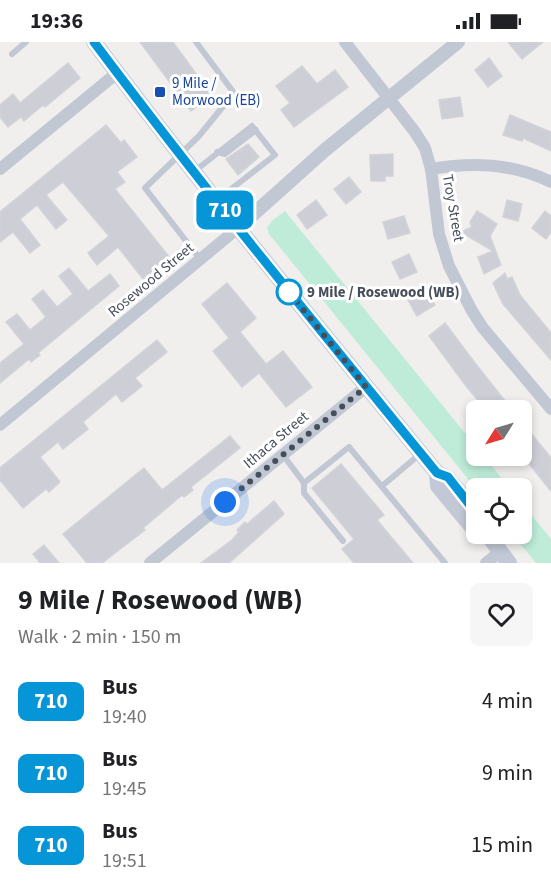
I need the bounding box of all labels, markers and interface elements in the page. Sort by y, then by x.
text: 19:36 [30,5,83,37]
place label: 9 Mile / Morwood (EB) [172,73,261,111]
marker: 9 Mile / Morwood (EB) [153,85,167,99]
street label: Troy Street [437,173,469,243]
line badge: 710 [190,190,260,230]
text: 710 [208,195,242,225]
street label: Rosewood Street [104,238,198,322]
marker: 9 Mile / Rosewood (WB) [276,279,302,305]
place label: 9 Mile / Rosewood (WB) [307,282,460,303]
north arrow [466,400,532,466]
map controls [466,400,532,544]
street label: Ithaca Street [239,406,313,474]
button: locate [466,478,532,544]
your location [210,487,240,517]
text: 9 Mile / Rosewood (WB) [18,580,303,620]
button: heart [470,583,533,646]
text: Walk · 2 min · 150 m [18,623,181,651]
text: Bus [102,671,138,703]
text: 4 min [482,685,533,717]
text: 710 [34,686,68,716]
text: 19:40 [102,703,147,731]
text: Bus [102,743,138,775]
text: 9 min [482,757,533,789]
text: 710 [34,758,68,788]
text: 19:45 [102,775,147,803]
text: Bus [102,815,138,847]
text: 15 min [471,829,533,861]
text: 710 [34,830,68,860]
text: 19:51 [102,847,147,875]

